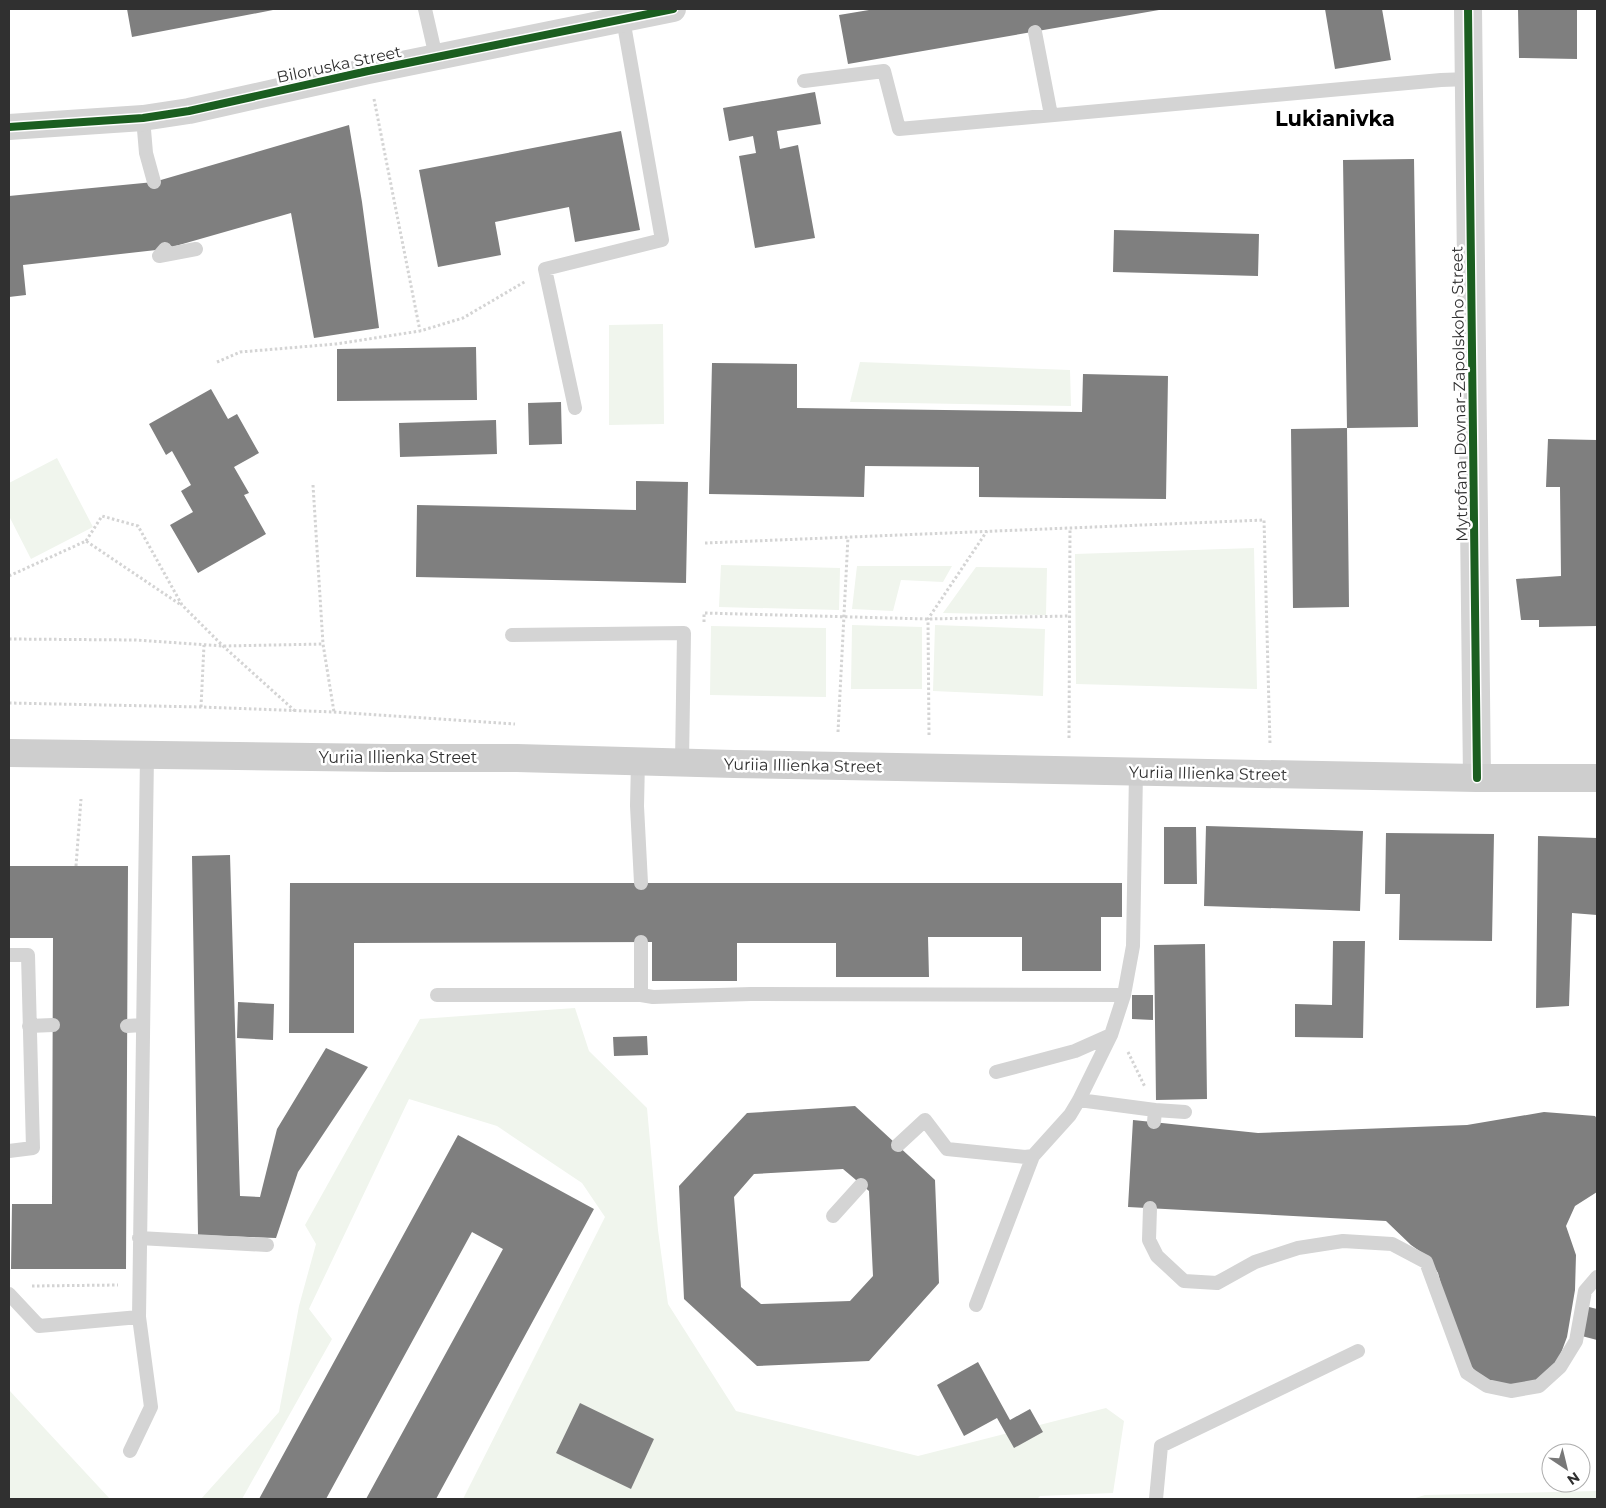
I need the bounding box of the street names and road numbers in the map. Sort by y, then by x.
street label: Biloruska Street [275,42,404,87]
street label: Mytrofana Dovnar-Zapolskoho Street [1447,245,1472,542]
street label: Yuriia Illienka Street [319,748,478,767]
street label: Yuriia Illienka Street [724,755,883,776]
street label: Yuriia Illienka Street [1129,763,1288,784]

